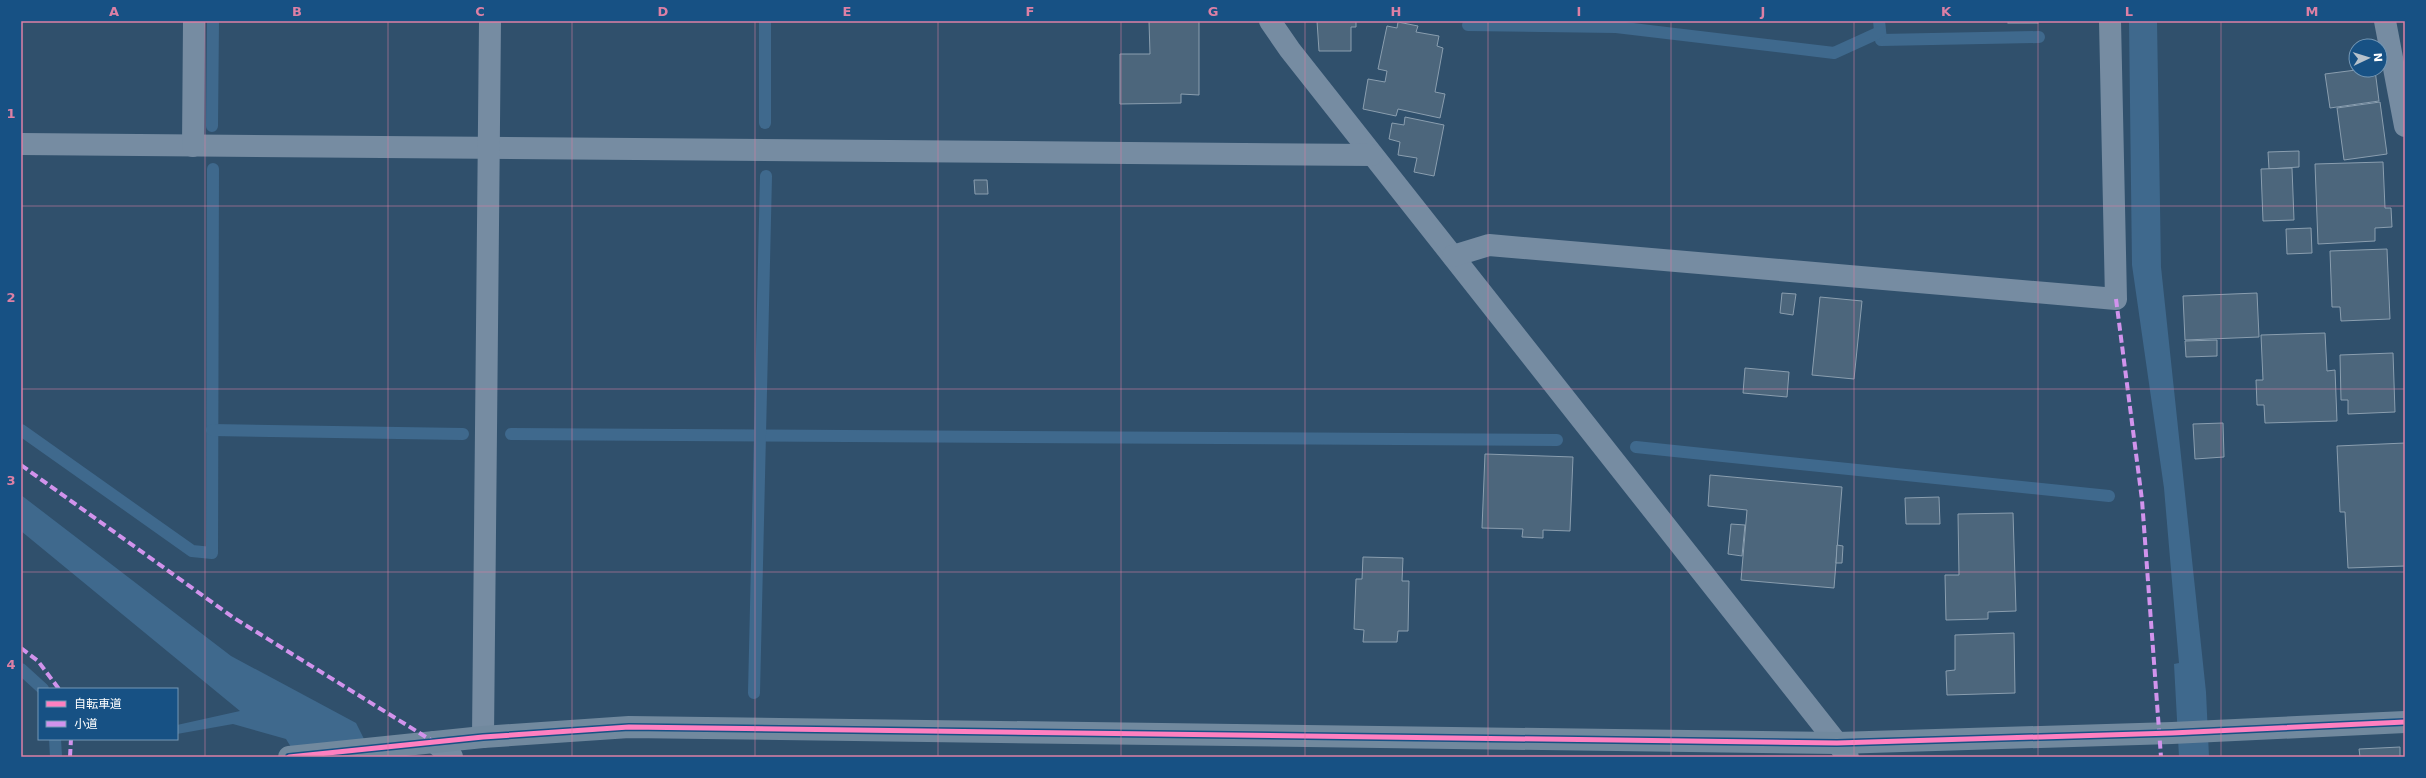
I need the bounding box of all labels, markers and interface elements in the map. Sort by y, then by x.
text: A [109,4,119,19]
text: B [292,4,302,19]
text: C [475,4,485,19]
text: D [658,4,669,19]
text: E [843,4,851,19]
text: F [1026,4,1034,19]
text: G [1208,4,1218,19]
text: H [1391,4,1401,19]
text: I [1577,4,1581,19]
text: J [1760,4,1765,19]
text: K [1941,4,1952,19]
text: L [2125,4,2133,19]
text: M [2306,4,2318,19]
north arrow [2348,38,2388,78]
text: N [2371,52,2384,62]
text: 1 [6,106,16,121]
text: 2 [6,290,16,305]
text: 3 [6,473,16,488]
text: 4 [6,657,16,672]
legend [38,688,178,740]
text: 自転車道 [74,697,122,711]
text: 小道 [74,717,98,731]

